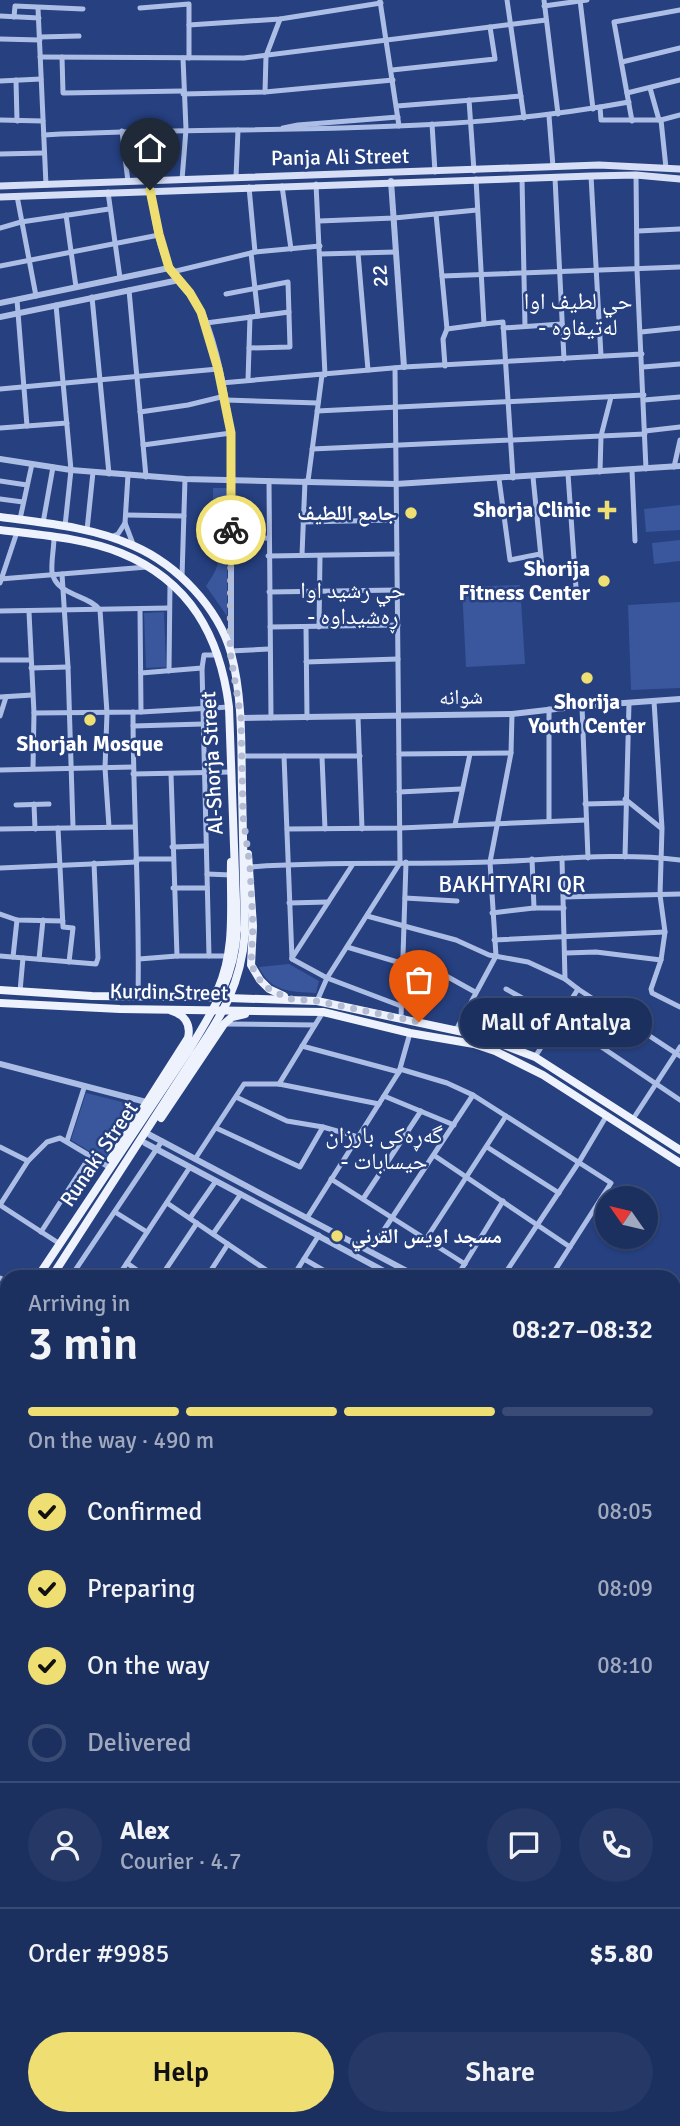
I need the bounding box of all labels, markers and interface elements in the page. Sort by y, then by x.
pin [120,118,180,190]
icon: home [131,129,169,167]
street label: Panja Ali Street [271,143,409,171]
street label: 22 [366,264,394,288]
district label: حي لطيف اوا - لەتیفاوە [524,287,632,342]
courier [196,495,266,565]
place label: Shorja Clinic [473,497,591,523]
place label: جامع اللطيف [297,500,397,527]
marker: Shorja Clinic [597,500,617,520]
marker: جامع اللطيف [403,505,419,521]
icon: bike [212,511,250,549]
place label: Shorija Fitness Center [459,556,591,606]
marker: Shorija Fitness Center [596,573,612,589]
district label: حي رشيد اوا - ڕەشیداوە [300,576,406,633]
marker: Shorija Youth Center [579,670,595,686]
street label: شوانە [439,684,483,710]
place label: Shorija Youth Center [527,689,646,739]
street label: Al-Shorja Street [195,690,229,836]
marker: Shorjah Mosque [82,712,98,728]
place label: Shorjah Mosque [17,731,163,757]
district label: BAKHTYARI QR [438,870,586,899]
pin [389,950,449,1022]
icon: bag [400,961,438,999]
street label: Kurdin Street [109,978,229,1006]
callout: Mall of Antalya [461,998,654,1046]
text: Mall of Antalya [481,1008,631,1037]
street label: Runaki Street [54,1097,144,1211]
district label: گەڕەکی بارزان - حیسابات [325,1121,443,1176]
north arrow [595,1186,658,1250]
map controls [595,1186,658,1249]
place label: مسجد اويس القرني [351,1223,502,1252]
marker: مسجد اويس القرني [329,1228,345,1244]
text: Arriving in [28,1289,130,1318]
text: 08:27–08:32 [512,1314,653,1346]
text: 3 min [28,1316,138,1372]
text: On the way · 490 m [28,1426,214,1455]
icon: check [28,1493,66,1531]
text: Confirmed [87,1496,202,1528]
text: 08:05 [597,1497,653,1526]
icon: check [28,1570,66,1608]
text: Preparing [87,1573,195,1605]
text: 08:09 [597,1574,653,1603]
icon: check [28,1647,66,1685]
text: On the way [87,1650,210,1682]
text: 08:10 [597,1651,653,1680]
text: Delivered [87,1727,192,1759]
button: person [28,1808,102,1882]
button: chat [487,1808,561,1882]
button: phone [579,1808,653,1882]
text: Alex [120,1815,170,1847]
text: Courier · 4.7 [120,1847,241,1876]
text: Order #9985 [28,1938,169,1970]
text: $5.80 [589,1938,653,1970]
button: Help [28,2032,334,2112]
button: Share [348,2032,653,2112]

